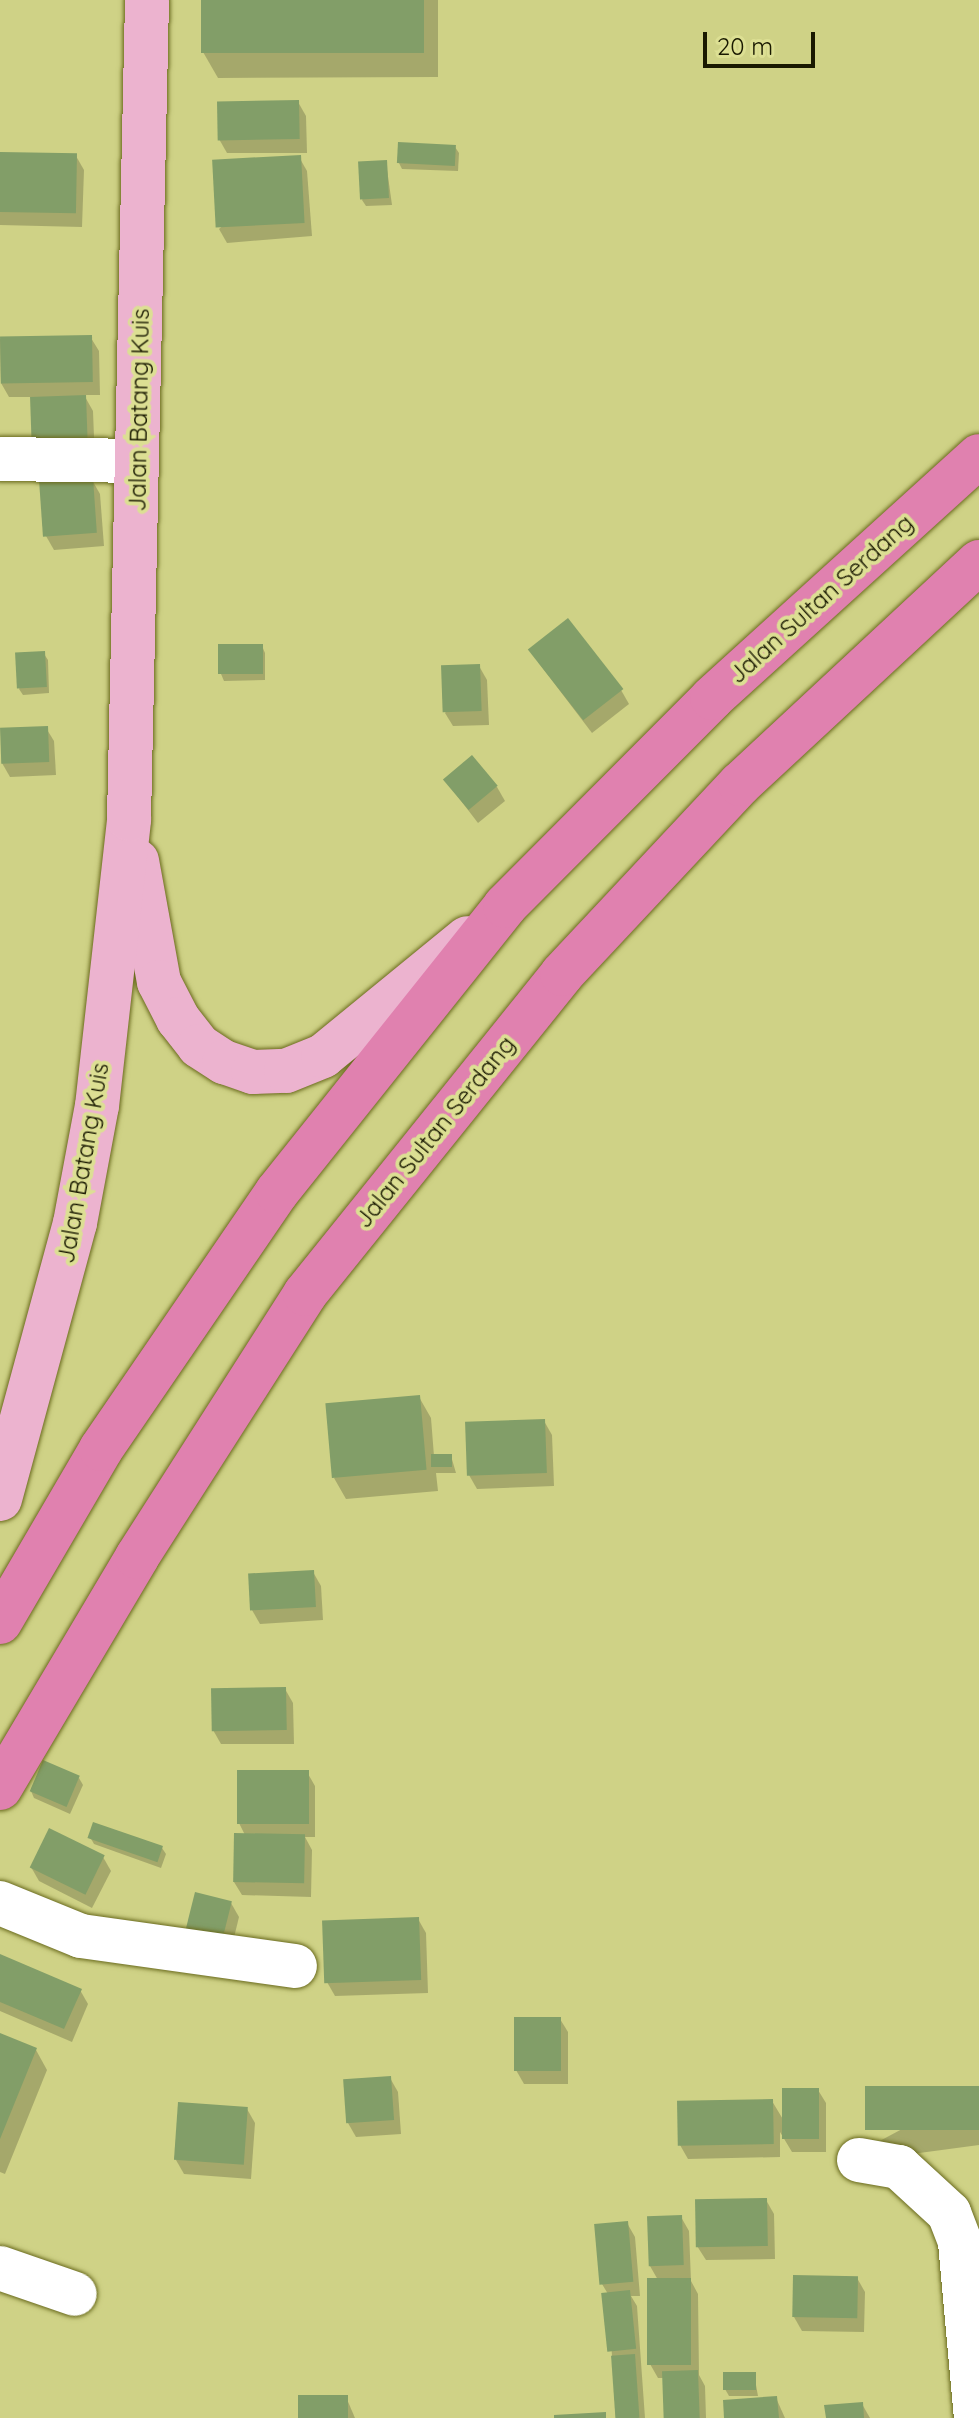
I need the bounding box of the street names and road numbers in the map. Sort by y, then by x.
street label: Jalan Batang Kuis [123,308,155,512]
street label: Jalan Sultan Serdang [723,509,919,689]
street label: Jalan Sultan Serdang [349,1030,521,1234]
street label: Jalan Batang Kuis [51,1061,115,1265]

